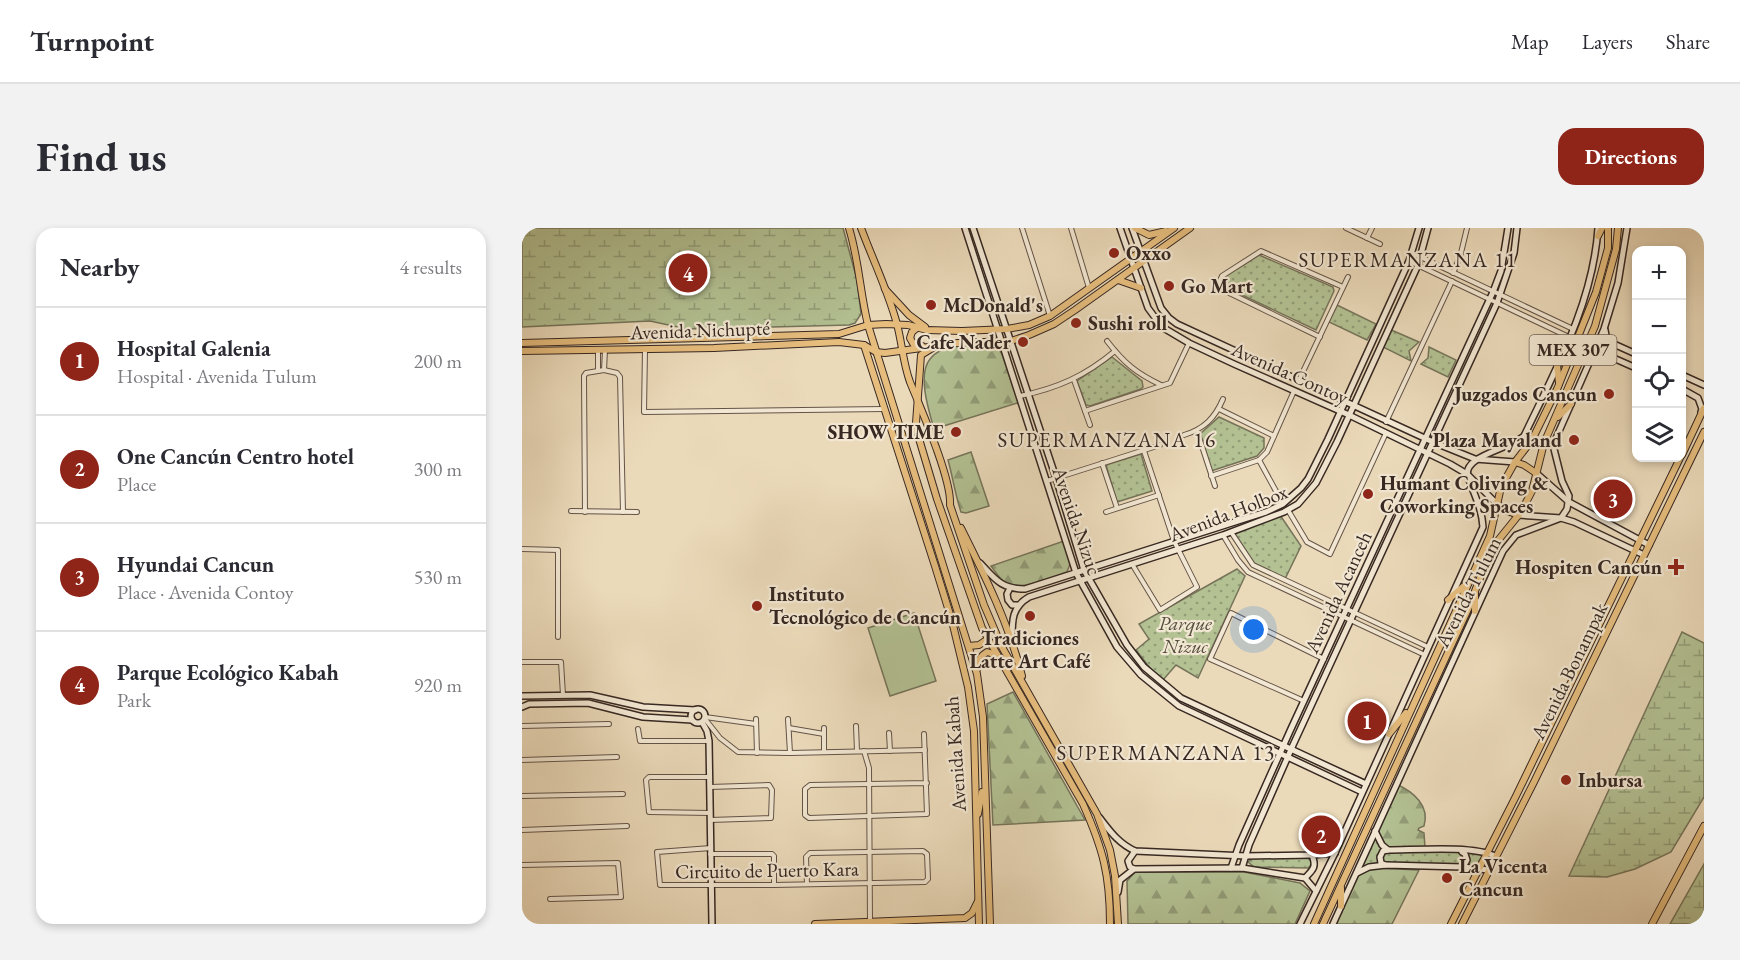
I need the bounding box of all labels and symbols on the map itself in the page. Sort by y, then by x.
place label: Oxxo [1126,240,1171,266]
marker: Oxxo [1107,246,1121,260]
district label: SUPERMANZANA 11 [1299,246,1517,273]
pin: 4 [668,250,708,296]
place label: Go Mart [1181,273,1253,299]
marker: Go Mart [1162,279,1176,293]
place label: McDonald's [943,292,1043,318]
marker: McDonald's [924,298,938,312]
place label: Sushi roll [1088,310,1167,336]
street label: Avenida Nichupté [628,315,771,345]
marker: Sushi roll [1069,316,1083,330]
place label: Cafe Nader [917,329,1012,355]
marker: Cafe Nader [1016,335,1030,349]
street label: Avenida Contoy [1227,335,1353,410]
road number: MEX 307 [1530,335,1616,365]
place label: Juzgados Cancun [1452,381,1597,407]
marker: Juzgados Cancun [1602,387,1616,401]
place label: SHOW TIME [828,419,944,445]
marker: SHOW TIME [949,425,963,439]
district label: SUPERMANZANA 16 [998,426,1216,453]
place label: Plaza Mayaland [1433,427,1562,453]
marker: Plaza Mayaland [1567,433,1581,447]
street label: Avenida Nizuc [1046,462,1108,579]
place label: Humant Coliving & Coworking Spaces [1380,470,1548,519]
pin: 3 [1594,476,1632,522]
street label: Avenida Holbox [1164,478,1291,548]
marker: Humant Coliving & Coworking Spaces [1361,487,1375,501]
street label: Avenida Acanceh [1298,527,1378,658]
street label: Avenida Tulum [1429,532,1507,653]
place label: Hospiten Cancún [1515,554,1662,580]
marker: Hospiten Cancún [1667,558,1685,576]
place label: Instituto Tecnológico de Cancún [769,581,961,630]
street label: Avenida Bonampak [1524,598,1614,745]
marker: Instituto Tecnológico de Cancún [750,599,764,613]
marker: Tradiciones Latte Art Café [1023,609,1037,623]
park label: Parque Nizuc [1158,610,1212,659]
your location [1239,615,1268,644]
place label: Tradiciones Latte Art Café [969,625,1091,674]
street label: Avenida Kabah [938,695,972,814]
pin: 1 [1348,698,1386,744]
district label: SUPERMANZANA 13 [1057,739,1275,766]
place label: Inbursa [1578,767,1643,793]
marker: Inbursa [1559,773,1573,787]
pin: 2 [1302,812,1340,858]
place label: La Vicenta Cancun [1459,853,1548,902]
street label: Circuito de Puerto Kara [675,855,859,885]
marker: La Vicenta Cancun [1440,871,1454,885]

